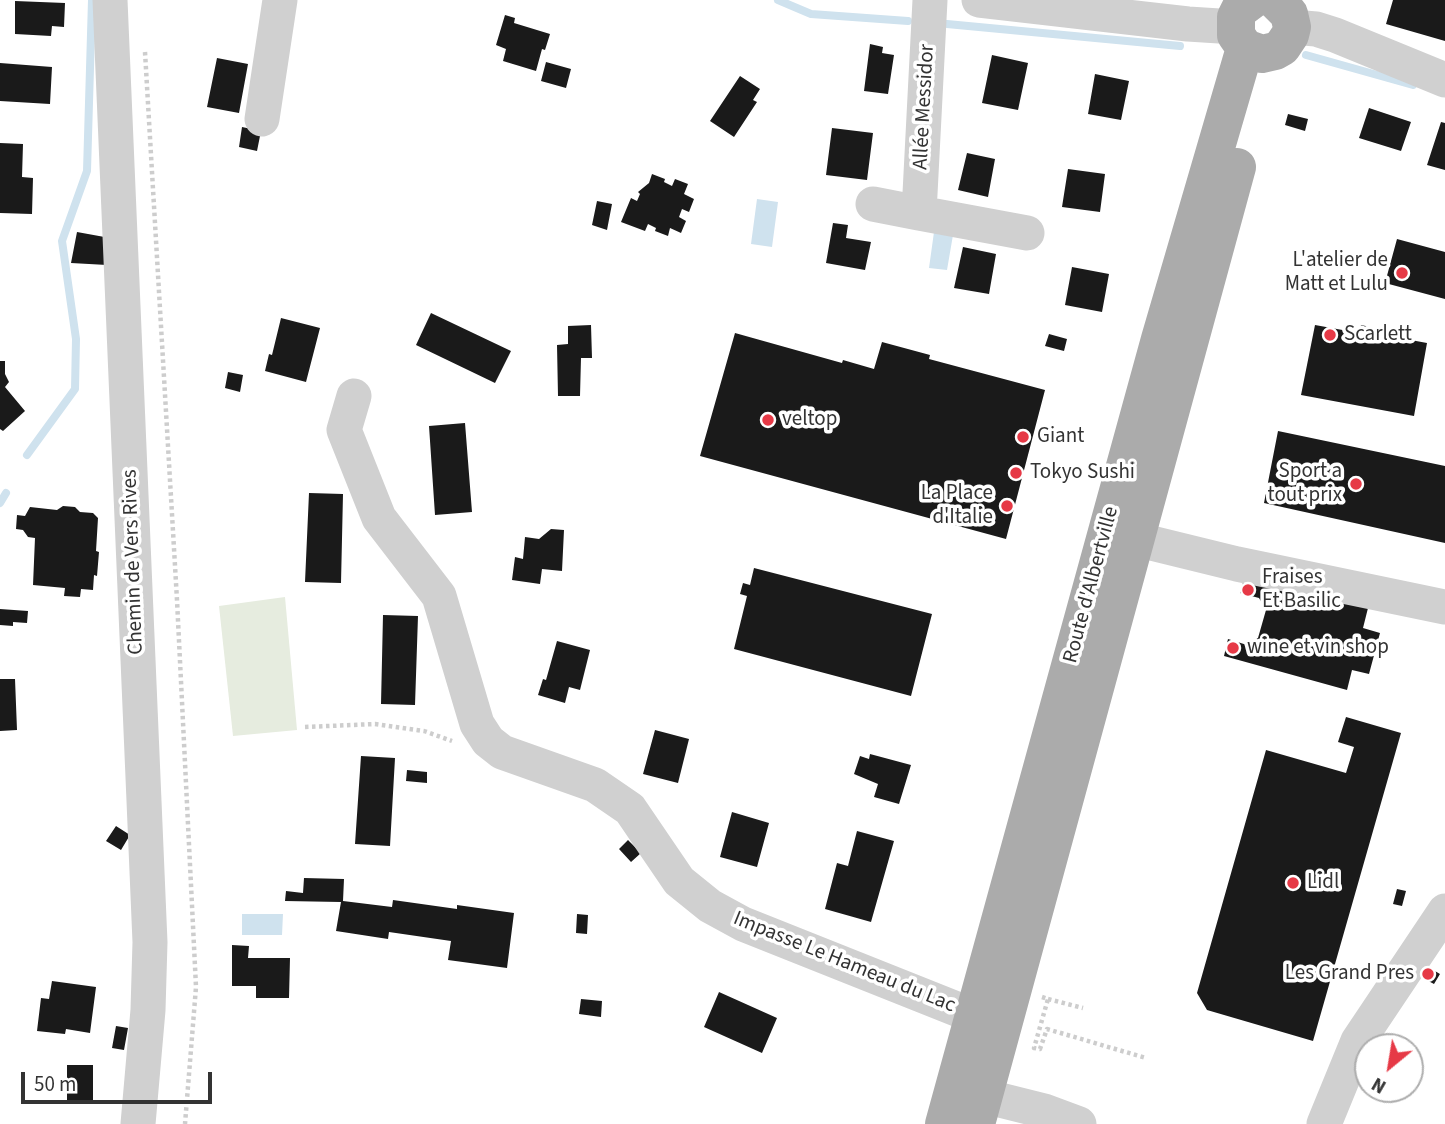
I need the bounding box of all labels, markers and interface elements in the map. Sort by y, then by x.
street label: Allée Messidor [909,43,941,171]
place label: L'atelier de Matt et Lulu [1285,248,1388,298]
marker: L'atelier de Matt et Lulu [1394,265,1410,281]
place label: Scarlett [1344,322,1412,348]
marker: Scarlett [1322,327,1338,343]
place label: veltop [782,407,837,433]
marker: veltop [760,412,776,428]
place label: Giant [1037,424,1084,450]
marker: Giant [1015,429,1031,445]
place label: Sport a tout prix [1268,459,1342,509]
place label: Tokyo Sushi [1030,460,1135,486]
marker: Tokyo Sushi [1008,465,1024,481]
street label: Chemin de Vers Rives [118,469,150,655]
marker: Sport a tout prix [1348,476,1364,492]
place label: La Place d'Italie [921,481,993,531]
marker: La Place d'Italie [999,498,1015,514]
street label: Route d'Albertville [1059,504,1125,666]
place label: Fraises Et Basilic [1262,565,1341,615]
marker: Fraises Et Basilic [1240,582,1256,598]
place label: wine et vin shop [1247,635,1389,661]
marker: wine et vin shop [1225,640,1241,656]
place label: Lidl [1307,870,1339,896]
marker: Lidl [1285,875,1301,891]
street label: Impasse Le Hameau du Lac [729,907,959,1019]
place label: Les Grand Pres [1285,961,1414,987]
marker: Les Grand Pres [1420,966,1436,982]
north arrow [1354,1033,1424,1103]
scale bar [24,1058,215,1102]
text: 50 m [34,1069,76,1099]
text: N [1367,1070,1391,1100]

